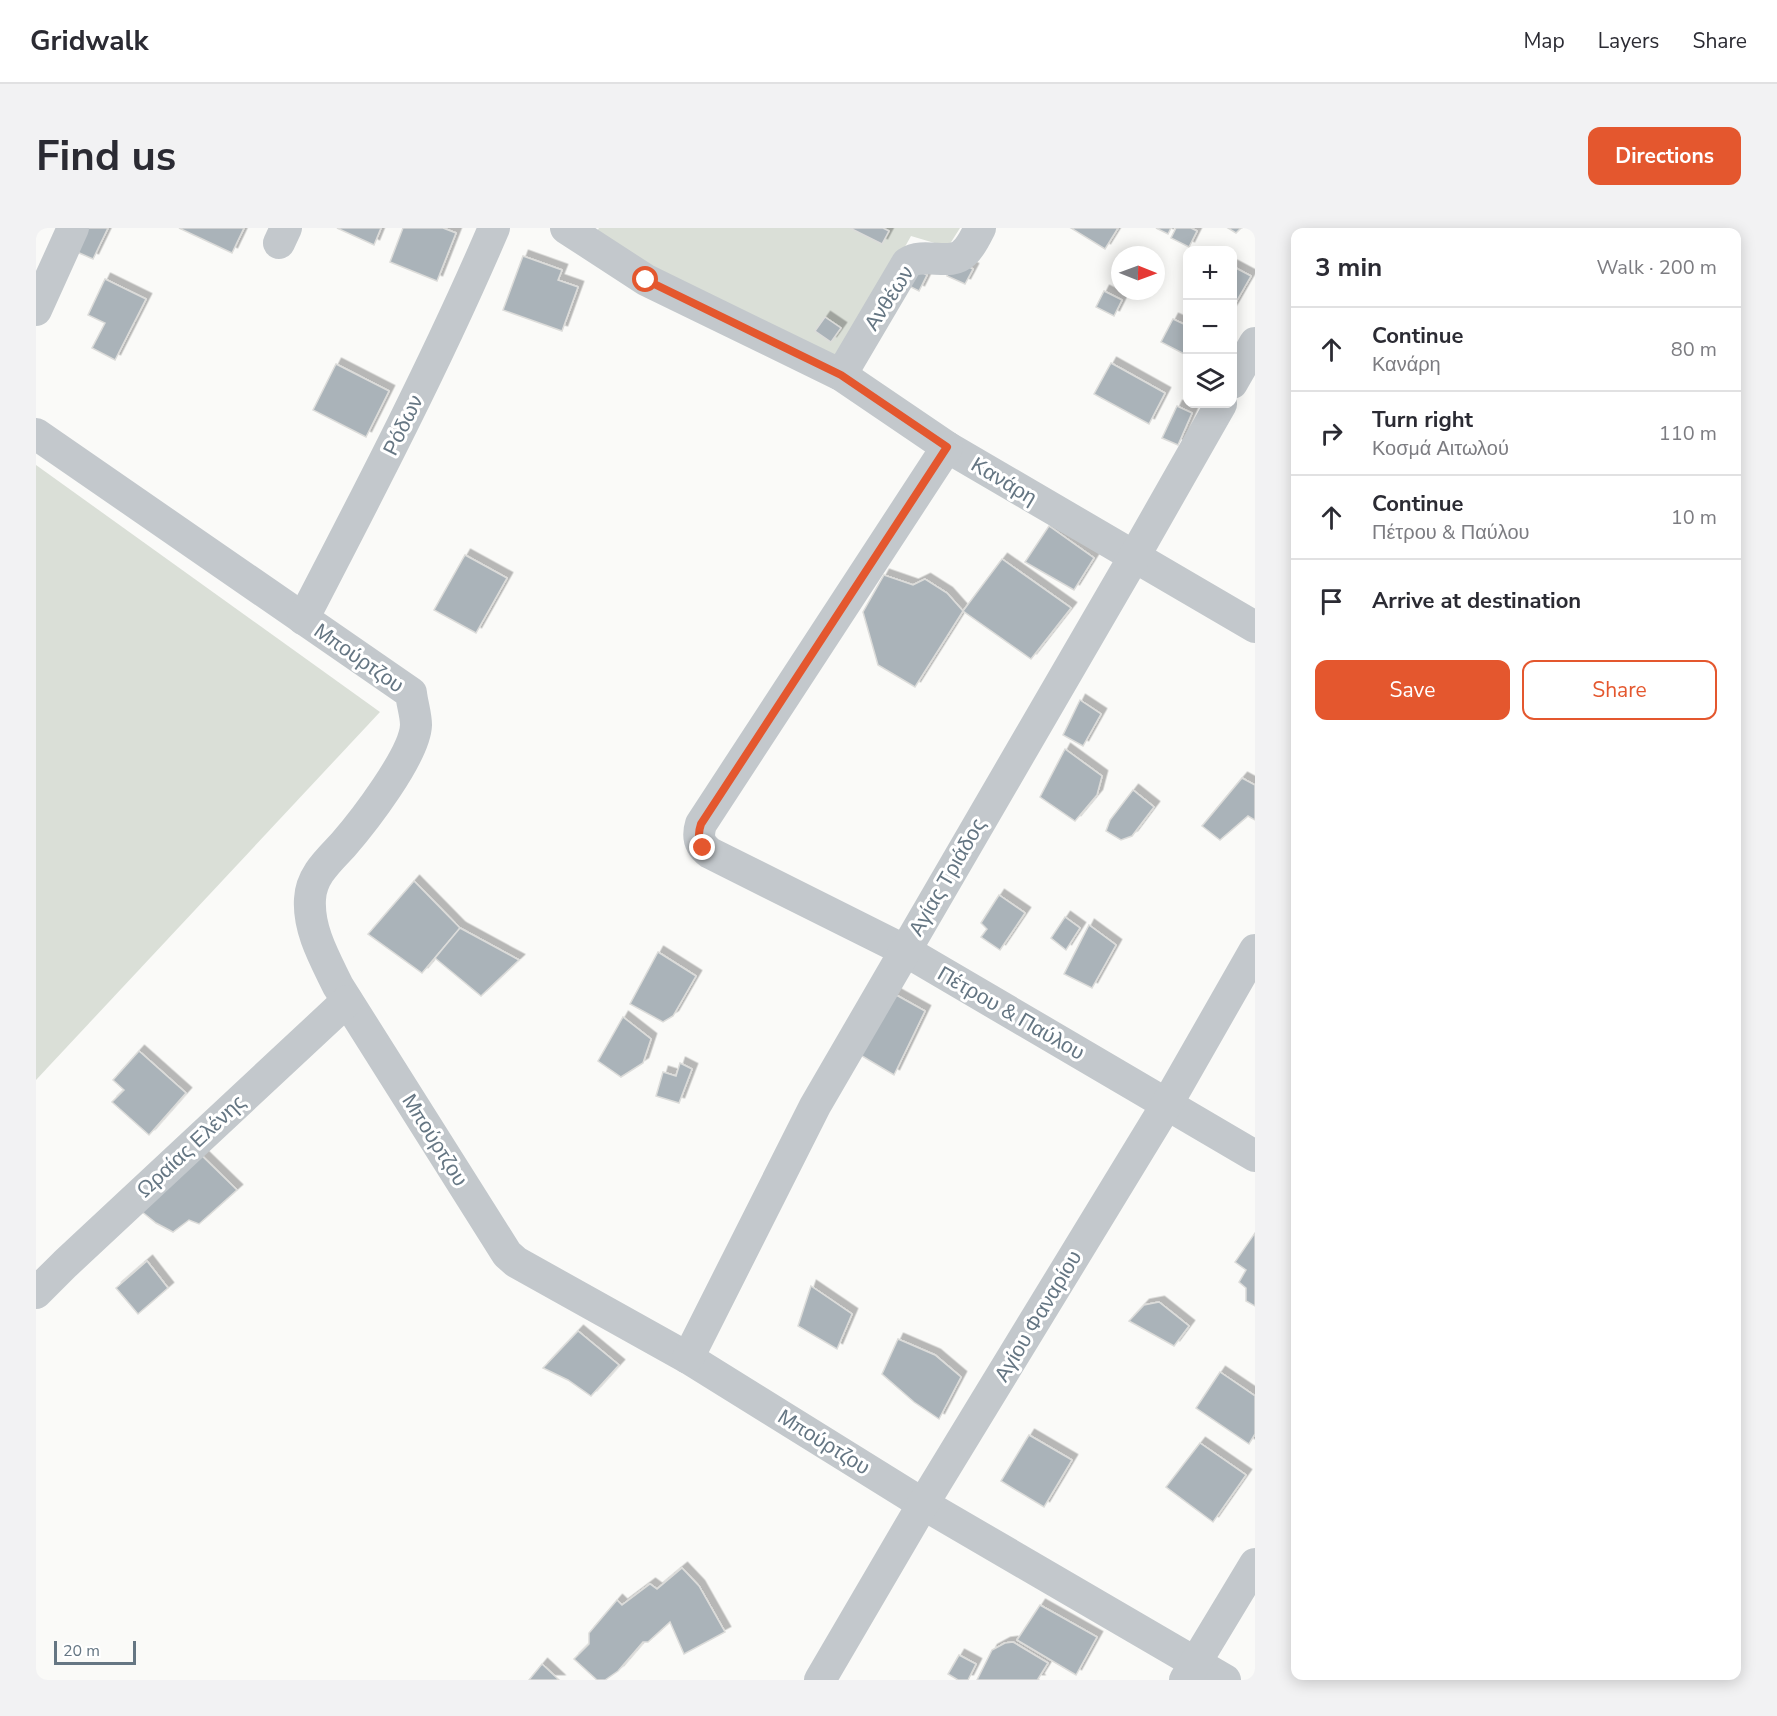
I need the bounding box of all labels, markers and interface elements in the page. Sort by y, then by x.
text: Gridwalk [30,22,148,60]
text: Map [1523,27,1565,55]
text: Layers [1598,27,1659,55]
text: Share [1692,27,1747,55]
button: Directions [1588,127,1741,185]
text: Find us [36,128,176,185]
north arrow [1111,246,1165,300]
map controls [1183,246,1237,408]
button: + [1183,246,1237,300]
text: 3 min [1315,250,1382,285]
text: Walk · 200 m [1597,254,1717,281]
street label: Ανθέων [858,260,920,336]
route start [632,266,658,292]
button: − [1183,300,1237,354]
text: Continue [1372,321,1463,351]
icon: ahead [1315,333,1348,366]
text: 80 m [1671,336,1717,363]
text: Κανάρη [1372,351,1441,378]
button: layers [1183,354,1237,408]
street label: Ρόδων [376,390,430,460]
text: Turn right [1372,405,1473,435]
icon: right [1315,417,1348,450]
text: 110 m [1659,420,1717,447]
text: Κοσμά Αιτωλού [1372,435,1509,462]
street label: Κανάρη [966,450,1042,512]
text: Continue [1372,489,1463,519]
icon: ahead [1315,501,1348,534]
text: 10 m [1671,504,1717,531]
text: Πέτρου & Παύλου [1372,519,1530,546]
icon: arrive [1315,585,1348,618]
text: Arrive at destination [1372,586,1581,616]
street label: Μπούρτζου [309,617,409,699]
button: Save [1315,660,1510,720]
button: Share [1522,660,1717,720]
street label: Αγίας Τριάδος [902,813,992,941]
route end [689,834,715,860]
street label: Πέτρου & Παύλου [932,960,1090,1066]
street label: Ωραίας Ελένης [131,1088,251,1204]
street label: Μπούρτζου [396,1089,474,1191]
street label: Αγίου Φαναρίου [988,1245,1088,1387]
street label: Μπούρτζου [773,1403,875,1481]
scale bar [54,1638,136,1666]
text: 20 m [63,1640,100,1662]

